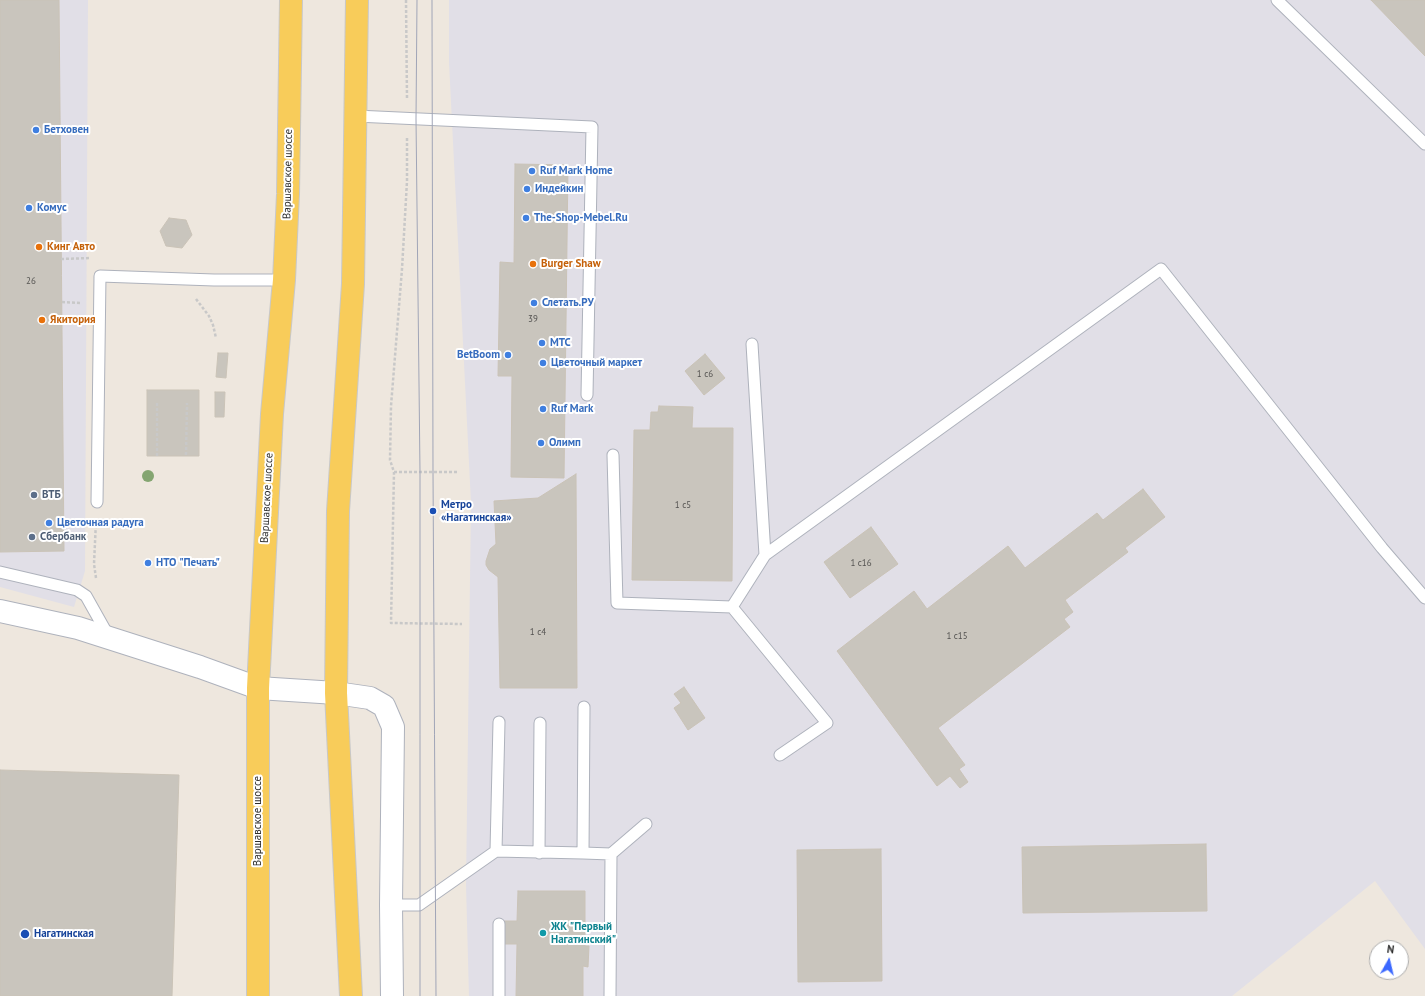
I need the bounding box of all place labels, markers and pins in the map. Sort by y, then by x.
place label: Бетховен [44,123,89,137]
marker: Бетховен [31,125,41,135]
place label: Ruf Mark Home [540,164,613,178]
marker: Ruf Mark Home [527,166,537,176]
place label: Индейкин [535,182,583,196]
marker: Индейкин [522,184,532,194]
place label: Комус [37,201,67,215]
marker: Комус [24,203,34,213]
place label: The-Shop-Mebel.Ru [534,211,628,225]
marker: The-Shop-Mebel.Ru [521,213,531,223]
place label: Кинг Авто [47,240,95,254]
marker: Кинг Авто [34,242,44,252]
place label: Burger Shaw [541,257,601,271]
marker: Burger Shaw [528,259,538,269]
place label: Слетать.РУ [542,296,594,310]
marker: Слетать.РУ [529,298,539,308]
place label: Якитория [50,313,96,327]
marker: Якитория [37,315,47,325]
place label: МТС [550,336,571,350]
marker: МТС [537,338,547,348]
place label: BetBoom [457,348,500,362]
marker: BetBoom [503,350,513,360]
place label: Цветочный маркет [551,356,642,370]
marker: Цветочный маркет [538,358,548,368]
place label: Ruf Mark [551,402,593,416]
marker: Ruf Mark [538,404,548,414]
place label: Олимп [549,436,581,450]
marker: Олимп [536,438,546,448]
place label: ВТБ [42,488,61,502]
marker: ВТБ [29,490,39,500]
place label: Метро «Нагатинская» [441,498,512,524]
marker: Метро «Нагатинская» [428,506,438,516]
place label: Цветочная радуга [57,516,144,530]
marker: Цветочная радуга [44,518,54,528]
place label: Сбербанк [40,530,86,544]
marker: Сбербанк [27,532,37,542]
place label: НТО "Печать" [156,556,220,570]
marker: НТО "Печать" [143,558,153,568]
place label: ЖК "Первый Нагатинский" [551,920,616,946]
place label: Нагатинская [34,927,94,941]
marker: Нагатинская [19,928,31,940]
marker: ЖК "Первый Нагатинский" [538,928,548,938]

